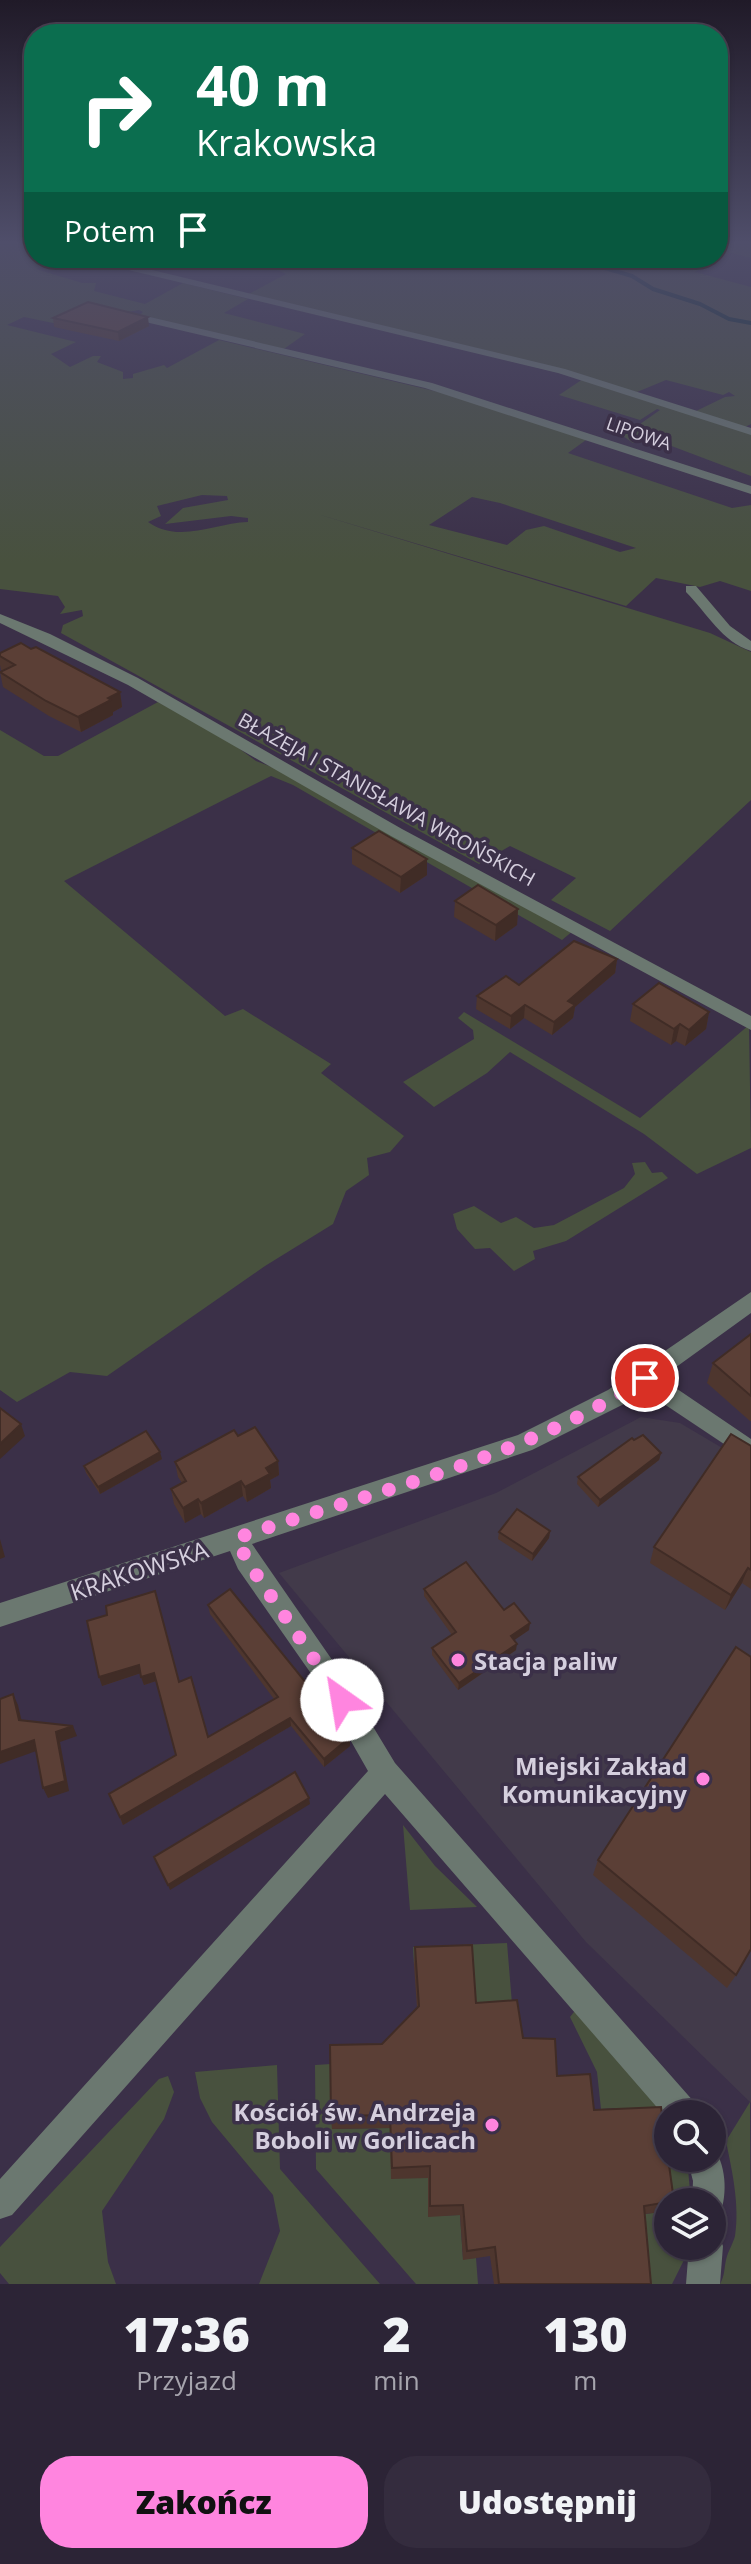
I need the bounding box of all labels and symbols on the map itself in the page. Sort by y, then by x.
street label: LIPOWA [603,411,675,455]
street label: BŁAŻEJA I STANISŁAWA WROŃSKICH [234,706,540,892]
pin [611,1344,679,1412]
street label: KRAKOWSKA [66,1532,213,1608]
place label: Stacja paliw [474,1644,618,1677]
marker: Stacja paliw [449,1651,467,1669]
position arrow [300,1658,384,1742]
place label: Miejski Zakład Komunikacyjny [502,1749,687,1810]
marker: Miejski Zakład Komunikacyjny [694,1770,712,1788]
place label: Kościół św. Andrzeja Boboli w Gorlicach [234,2095,476,2156]
marker: Kościół św. Andrzeja Boboli w Gorlicach [483,2116,501,2134]

